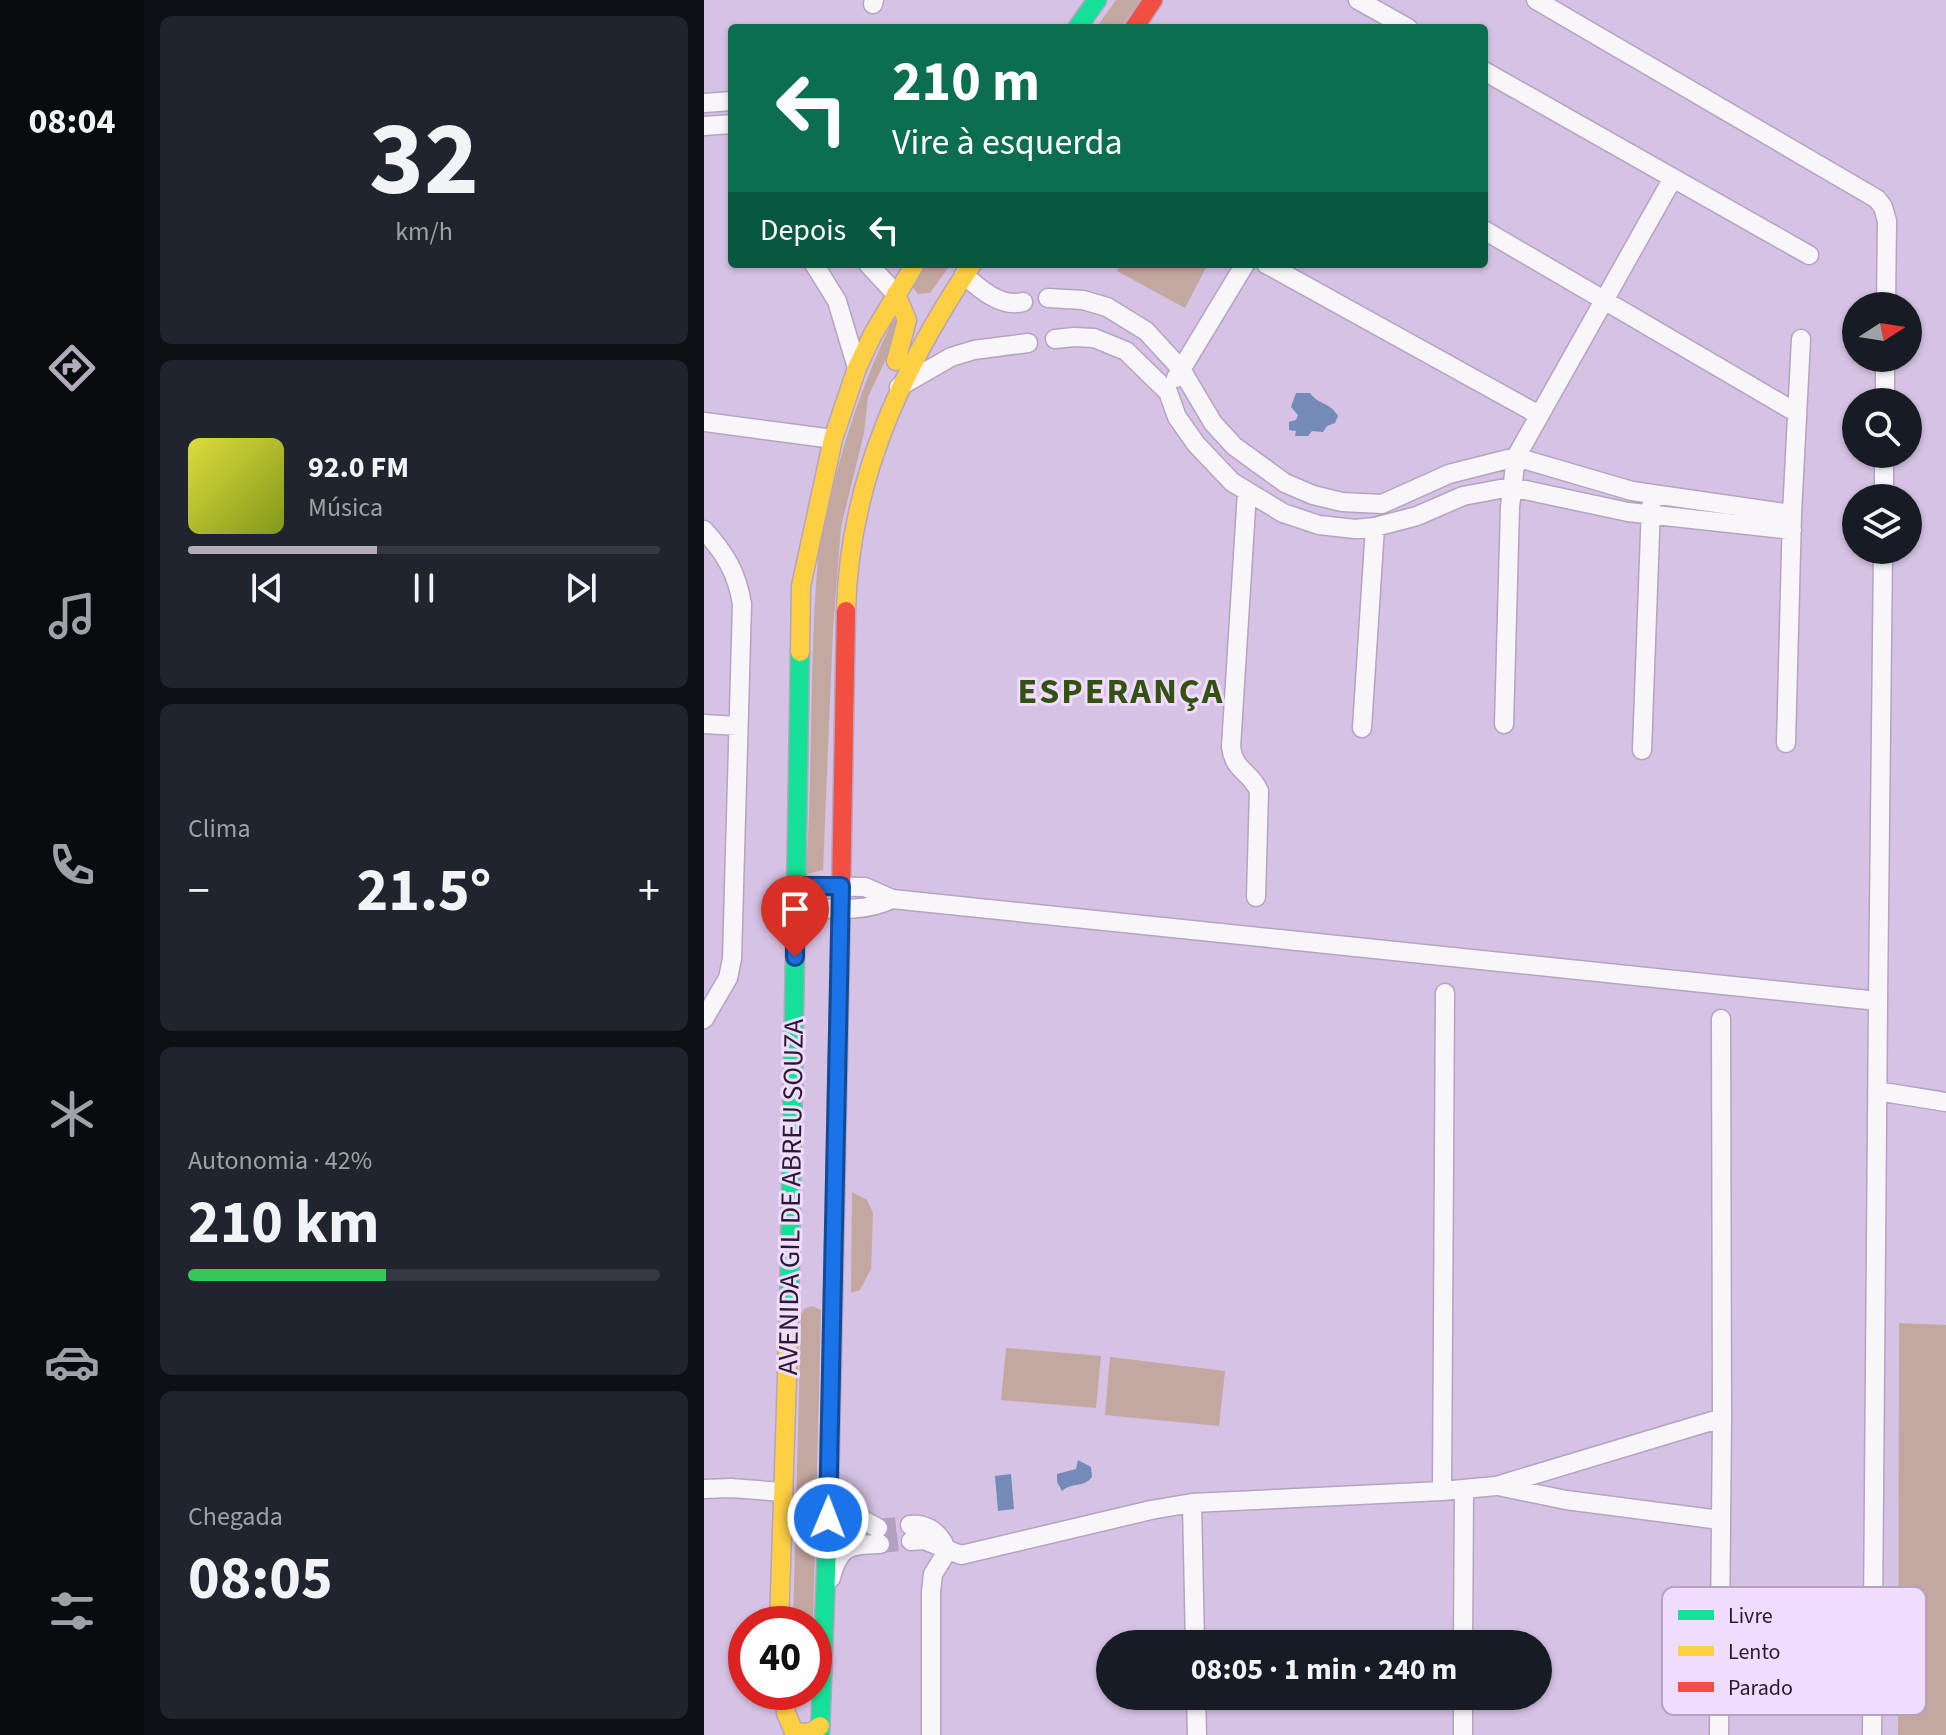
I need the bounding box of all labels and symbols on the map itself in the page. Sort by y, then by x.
north arrow [1842,292,1922,372]
district label: ESPERANÇA [1018,666,1224,717]
pin [761,875,829,957]
street label: AVENIDA GIL DE ABREU SOUZA [768,1018,814,1376]
position arrow [786,1476,870,1560]
legend [1662,1587,1926,1715]
text: Livre [1728,1600,1773,1632]
speed limit sign: 40 [728,1606,832,1710]
text: Lento [1728,1636,1780,1668]
text: Parado [1728,1672,1793,1704]

